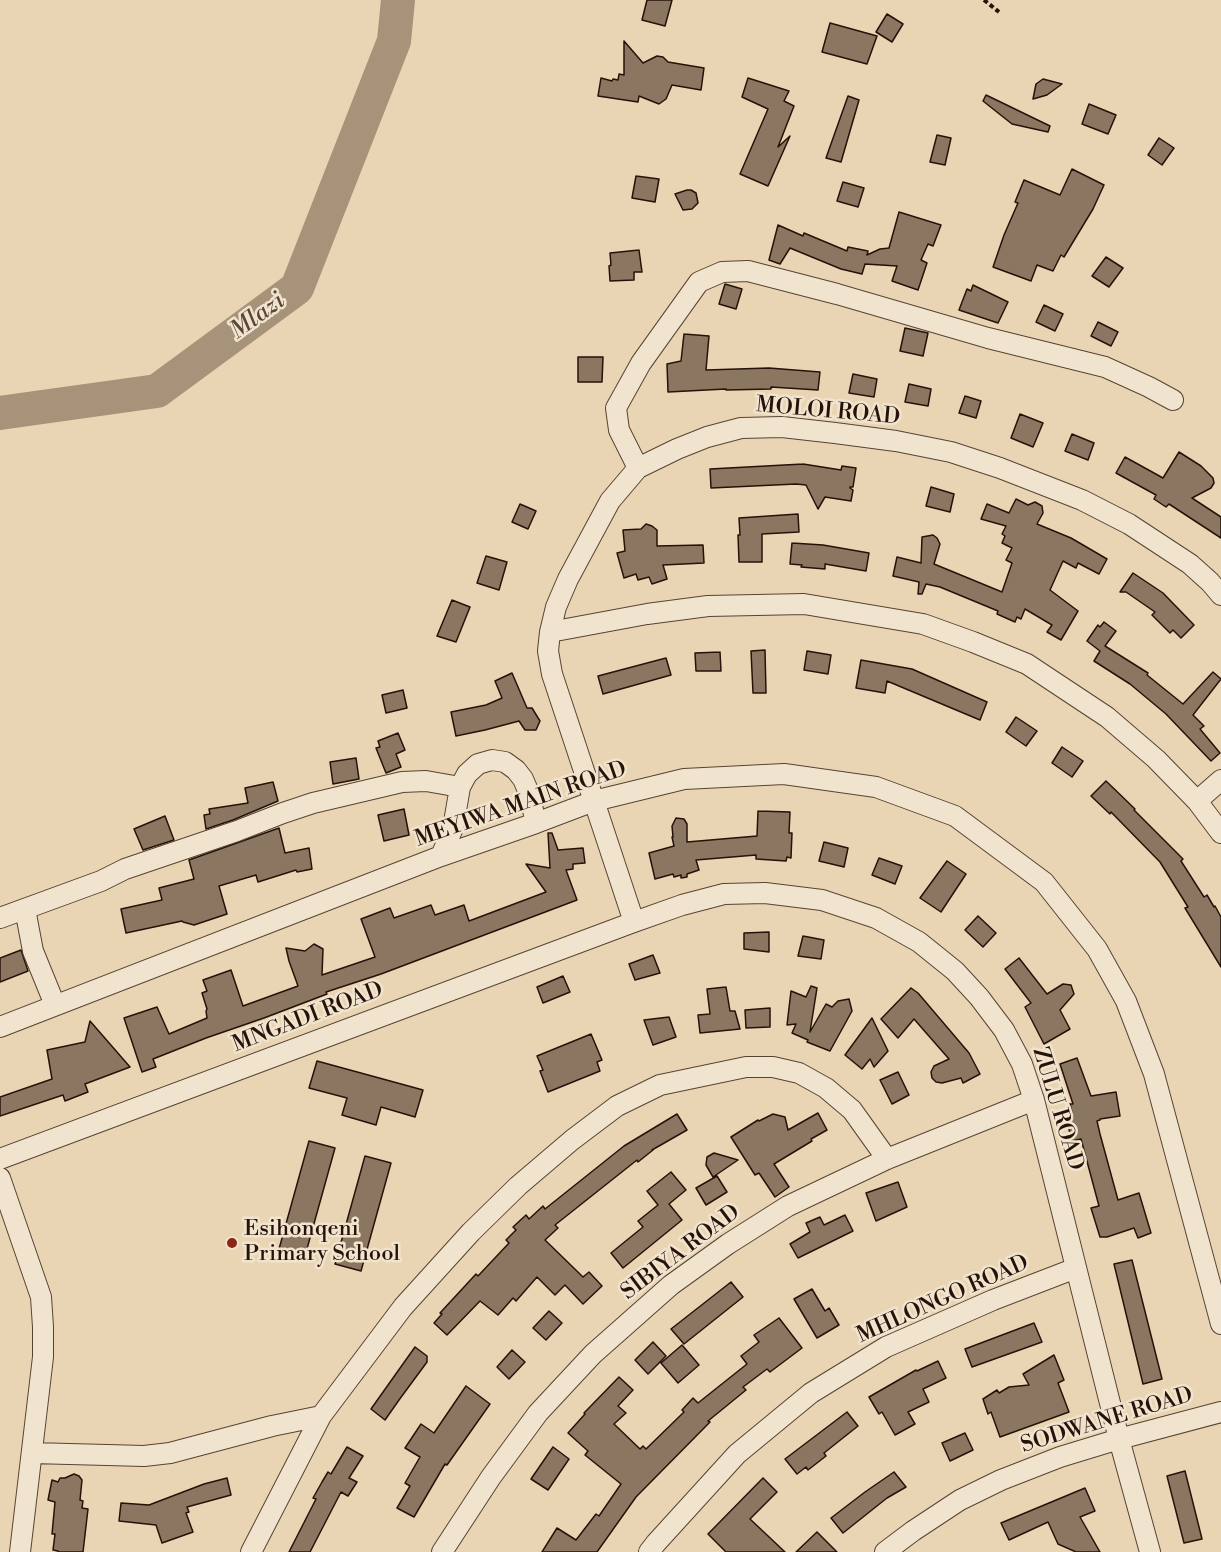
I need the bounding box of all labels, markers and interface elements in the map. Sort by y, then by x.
water label: Mlazi [225,287,291,347]
street label: MOLOI ROAD [755,393,901,431]
street label: MEYIWA MAIN ROAD [412,756,630,854]
street label: MNGADI ROAD [229,977,387,1059]
street label: ZULU ROAD [1026,1044,1088,1174]
street label: SIBIYA ROAD [616,1200,746,1306]
place label: Esihonqeni Primary School [244,1217,400,1268]
marker: Esihonqeni Primary School [225,1236,239,1250]
street label: MHLONGO ROAD [853,1250,1033,1350]
street label: SODWANE ROAD [1018,1382,1196,1460]

